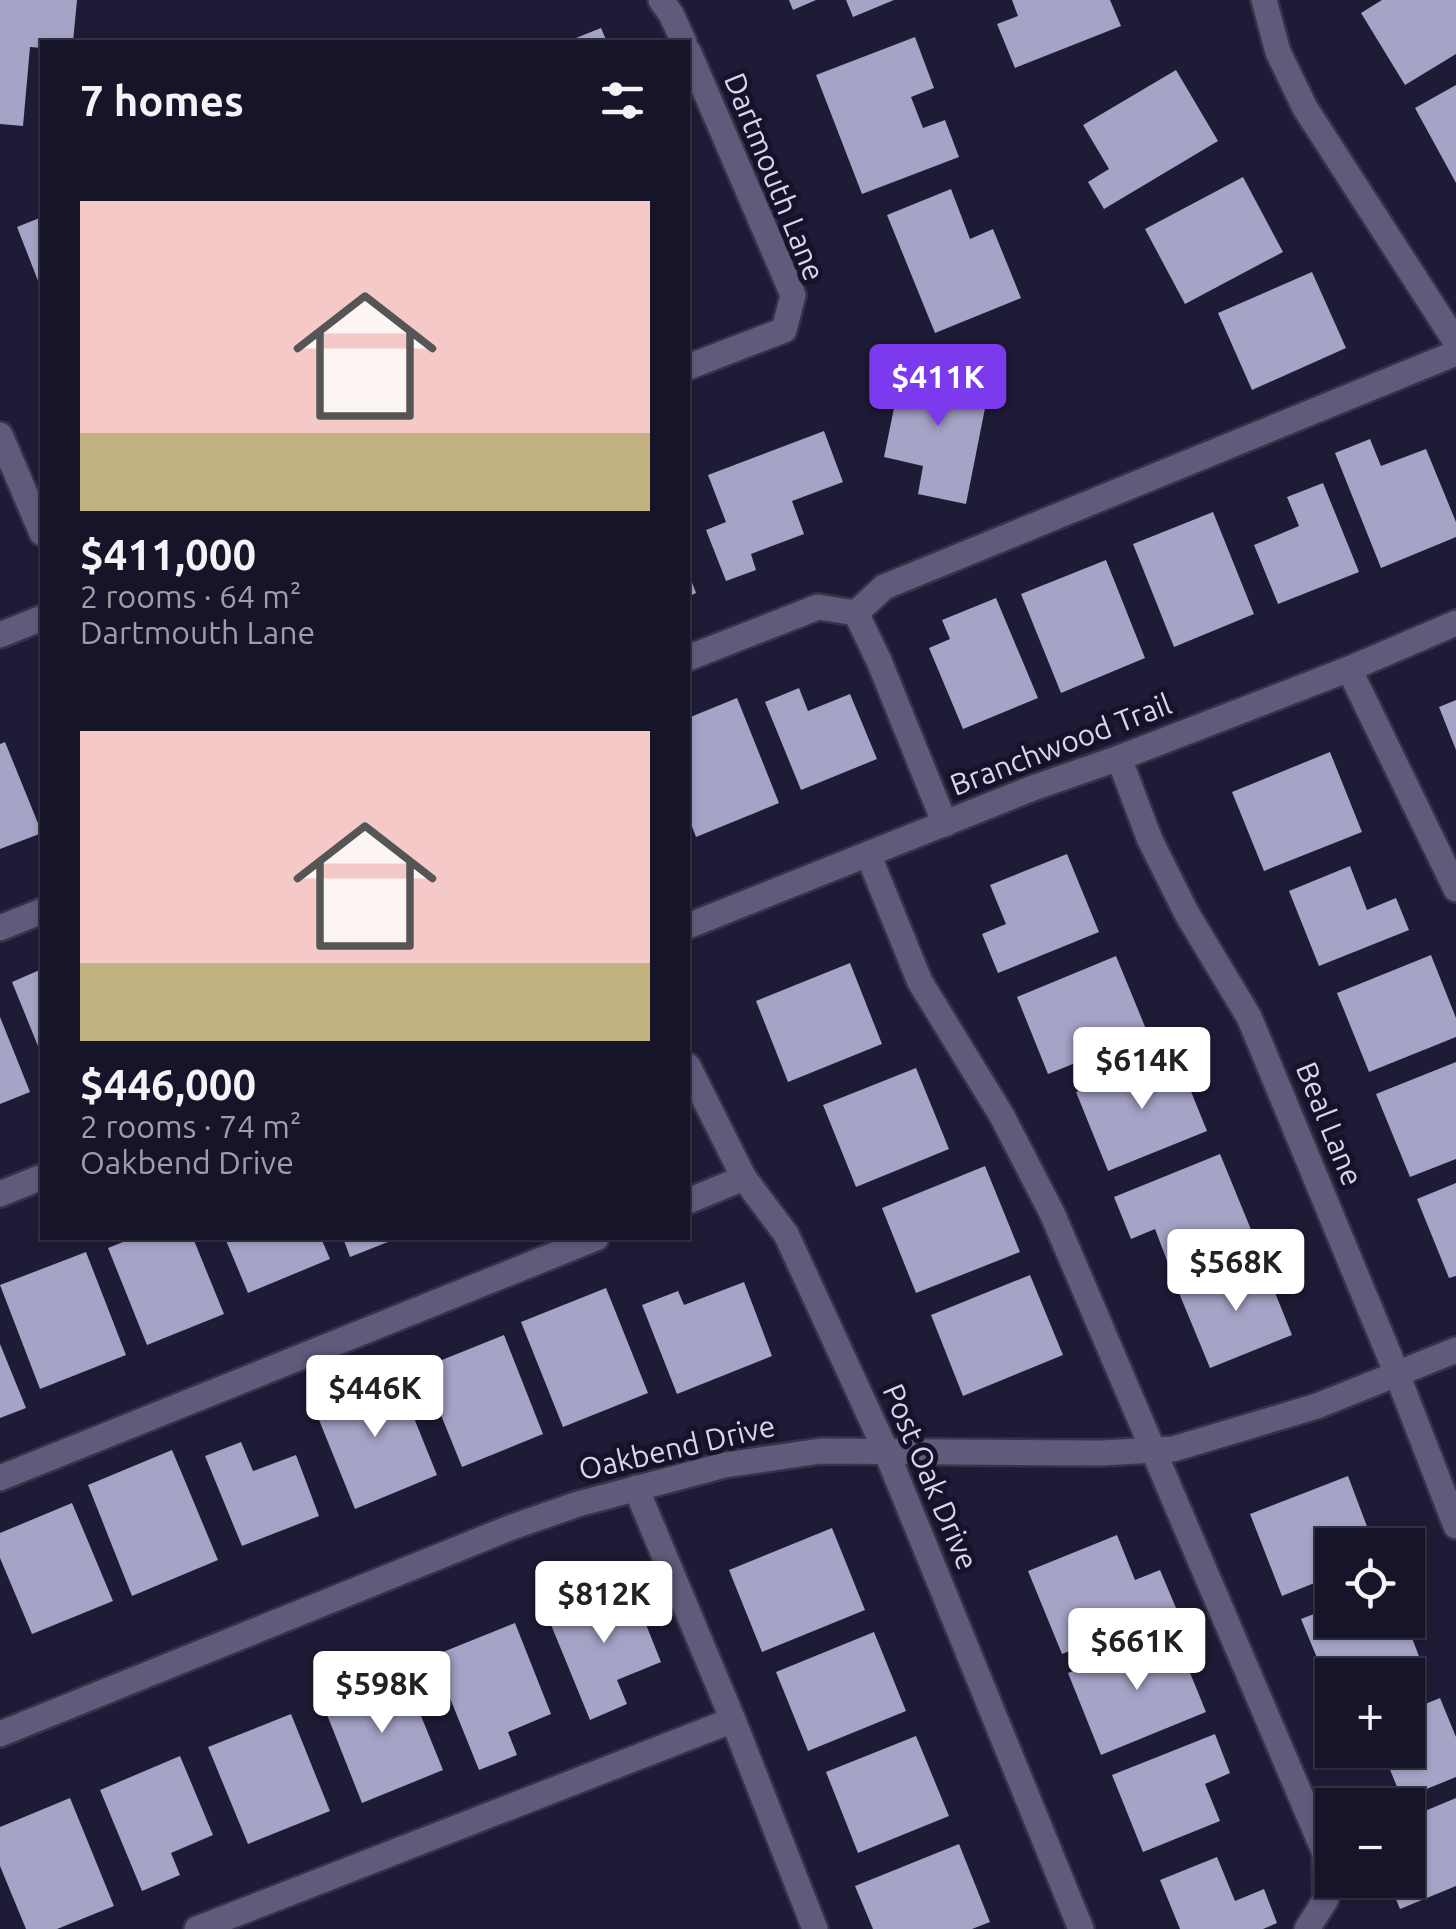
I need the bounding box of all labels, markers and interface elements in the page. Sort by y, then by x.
street label: Dartmouth Lane [718,68,832,285]
icon: filters [595,73,650,128]
text: 7 homes [80,77,244,124]
icon: home [275,266,455,446]
pin: $411K [868,344,1008,429]
text: $411K [891,358,985,394]
text: $411,000 [80,531,256,578]
text: 2 rooms · 64 m² [80,578,301,614]
text: Dartmouth Lane [80,614,315,650]
street label: Branchwood Trail [945,686,1176,802]
icon: home [275,796,455,976]
pin: $614K [1072,1027,1212,1112]
text: $614K [1095,1041,1189,1077]
street label: Beal Lane [1290,1057,1370,1190]
text: $446,000 [80,1061,256,1108]
text: 2 rooms · 74 m² [80,1108,301,1144]
text: Oakbend Drive [80,1144,294,1180]
pin: $568K [1166,1229,1306,1314]
text: $568K [1189,1243,1283,1279]
pin: $446K [305,1355,445,1440]
text: $446K [328,1369,422,1405]
street label: Post Oak Drive [876,1379,985,1575]
street label: Oakbend Drive [575,1408,778,1486]
map controls [1315,1528,1425,1898]
button: locate [1315,1528,1425,1638]
pin: $812K [534,1561,674,1646]
text: $812K [557,1575,651,1611]
pin: $661K [1067,1608,1207,1693]
text: $661K [1090,1622,1184,1658]
pin: $598K [312,1651,452,1736]
button: + [1315,1658,1425,1768]
text: $598K [335,1665,429,1701]
button: − [1315,1788,1425,1898]

